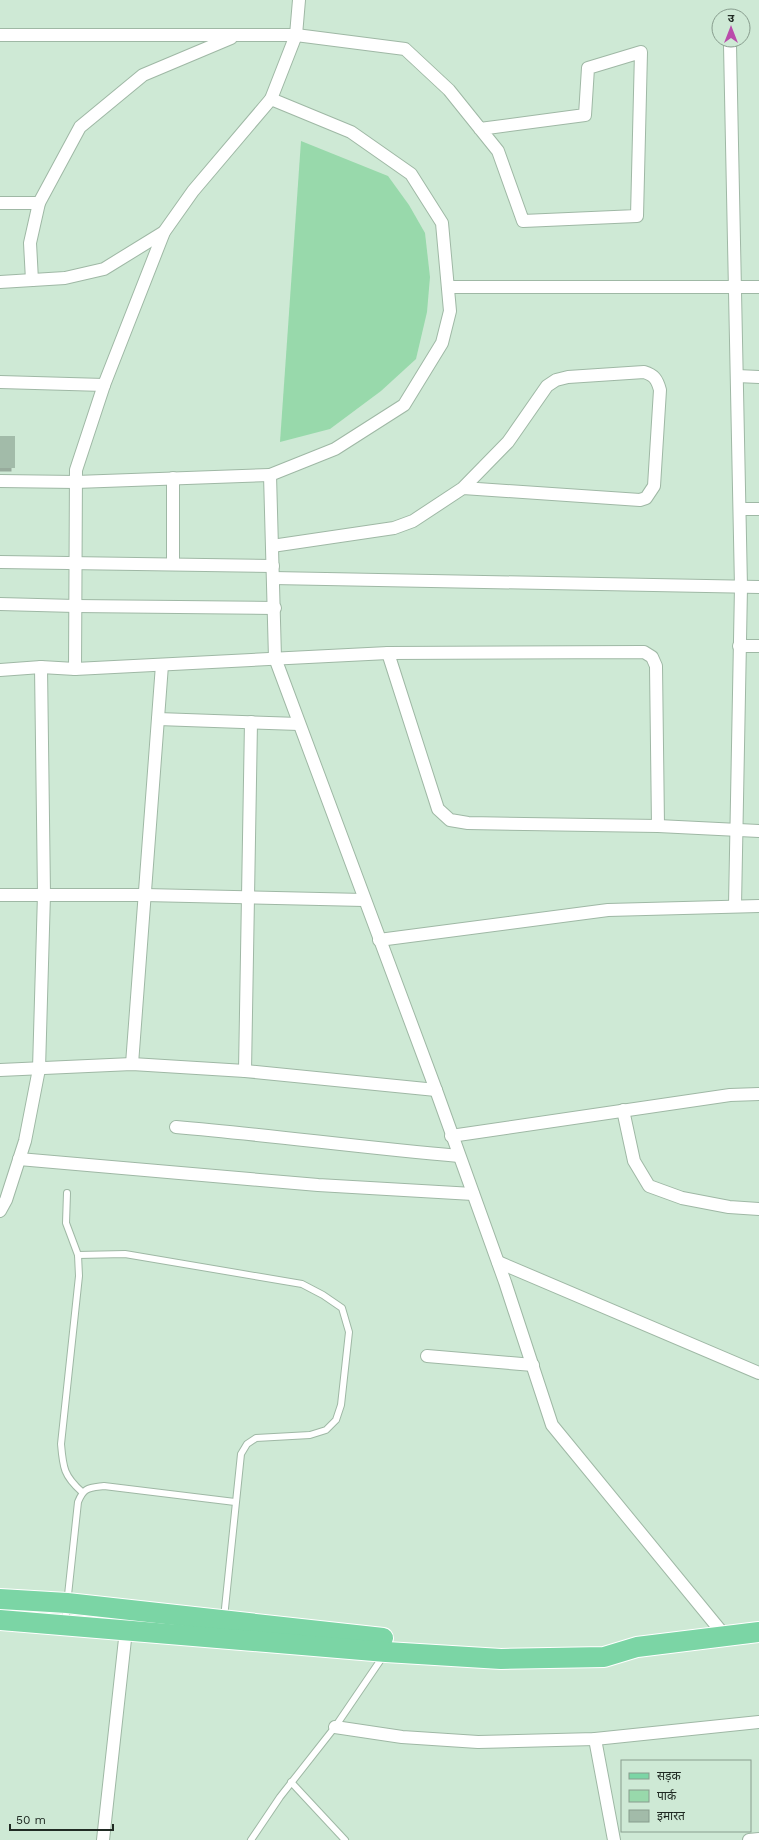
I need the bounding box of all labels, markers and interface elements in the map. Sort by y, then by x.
north arrow [711,8,751,48]
text: उ [728,12,735,25]
legend [621,1760,751,1832]
text: सड़क [657,1769,682,1783]
text: पार्क [657,1789,677,1803]
scale bar [10,1806,113,1832]
text: इमारत [657,1809,686,1823]
text: 50 m [16,1813,46,1827]

